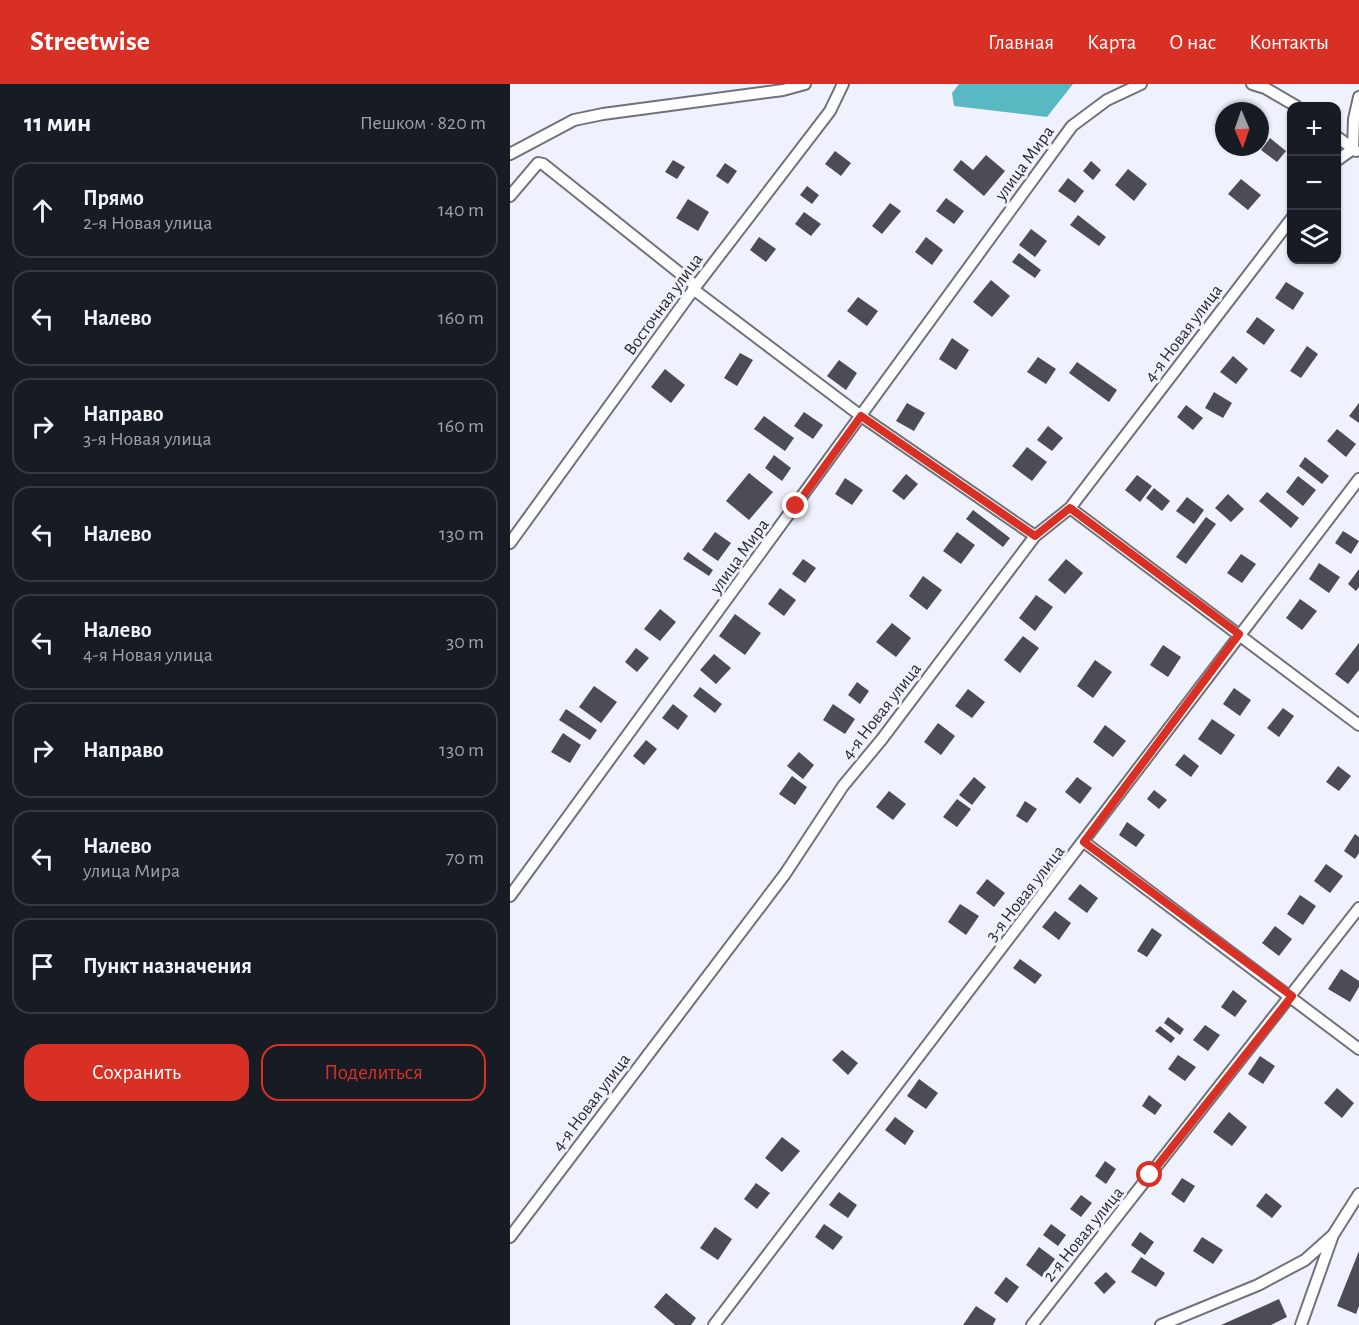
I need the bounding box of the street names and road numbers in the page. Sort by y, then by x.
street label: улица Мира [991,123,1058,205]
street label: Восточная улица [621,250,707,359]
street label: 4-я Новая улица [1141,281,1226,386]
street label: улица Мира [706,516,773,598]
street label: 4-я Новая улица [839,660,925,763]
street label: 3-я Новая улица [983,842,1068,945]
street label: 4-я Новая улица [549,1050,634,1155]
street label: 2-я Новая улица [1040,1184,1127,1286]

